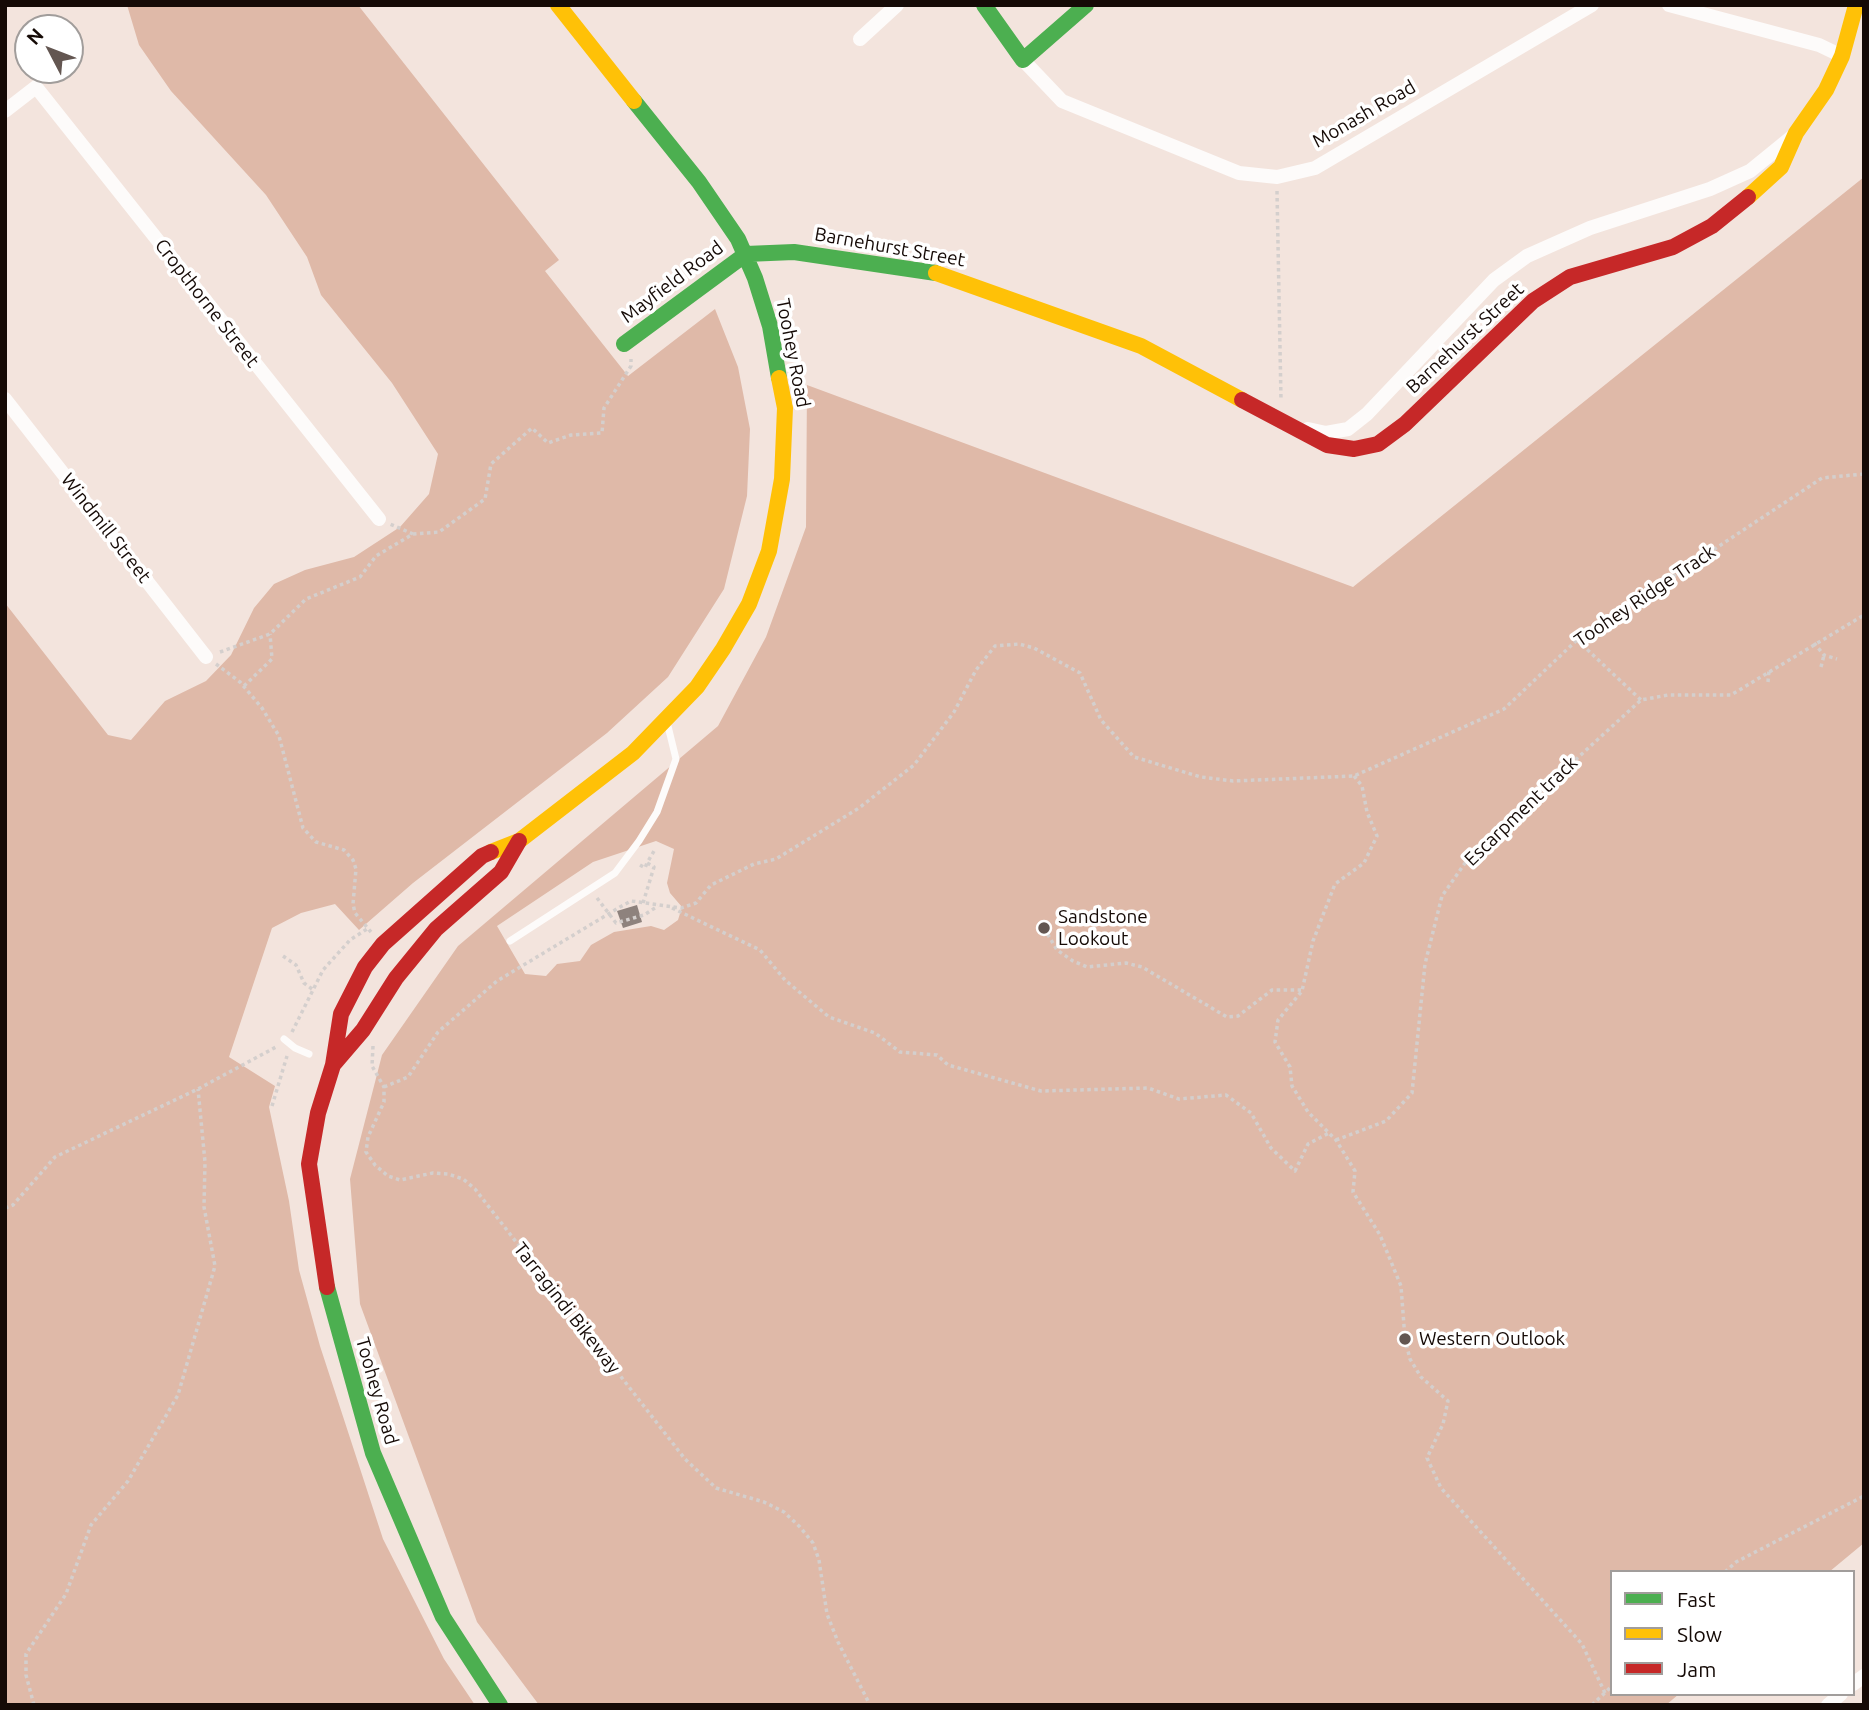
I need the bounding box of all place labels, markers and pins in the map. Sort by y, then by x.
place label: Sandstone Lookout [1058,906,1148,950]
marker: Sandstone Lookout [1036,920,1052,936]
place label: Western Outlook [1419,1328,1565,1350]
marker: Western Outlook [1397,1331,1413,1347]

